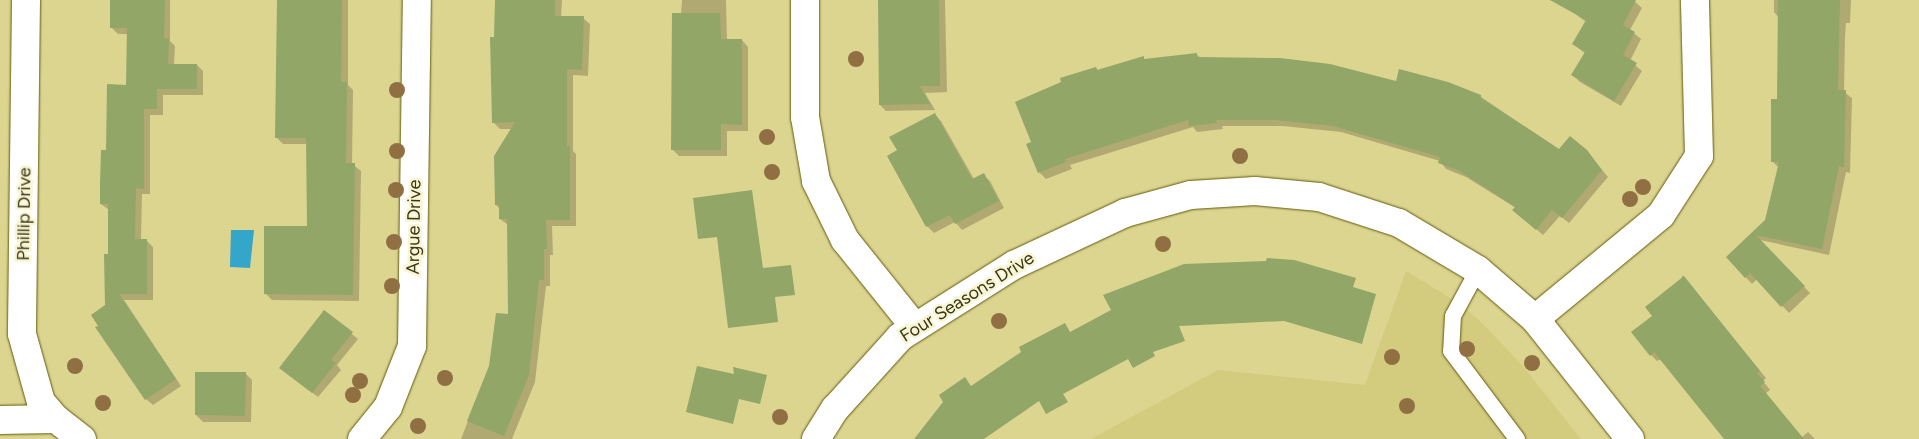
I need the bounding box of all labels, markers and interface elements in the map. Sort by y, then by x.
street label: Phillip Drive [12,167,36,261]
street label: Argue Drive [402,179,426,275]
street label: Four Seasons Drive [896,247,1038,347]

